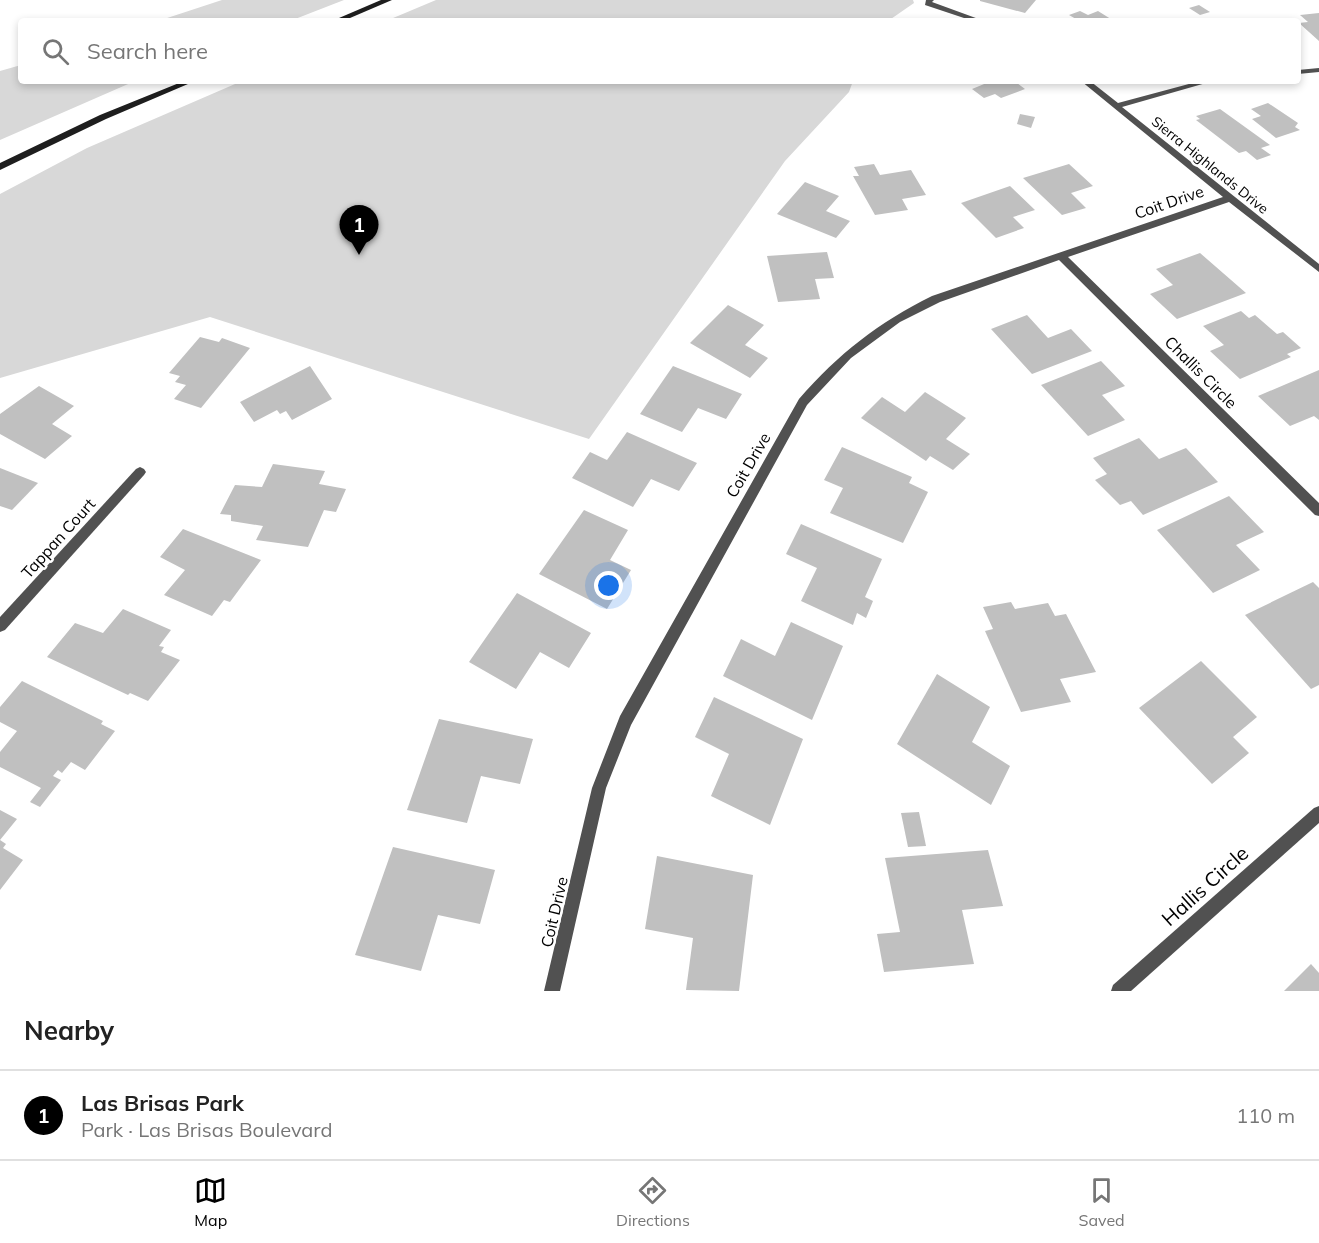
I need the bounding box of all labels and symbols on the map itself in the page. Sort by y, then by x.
street label: Sierra Highlands Drive [1148,112,1272,218]
street label: Coit Drive [1132,181,1206,223]
pin: 1 [340,206,378,255]
street label: Challis Circle [1161,332,1241,412]
street label: Coit Drive [721,429,775,501]
street label: Tappan Court [17,493,99,582]
your location [594,571,623,600]
street label: Hallis Circle [1156,840,1253,931]
street label: Coit Drive [536,875,572,949]

